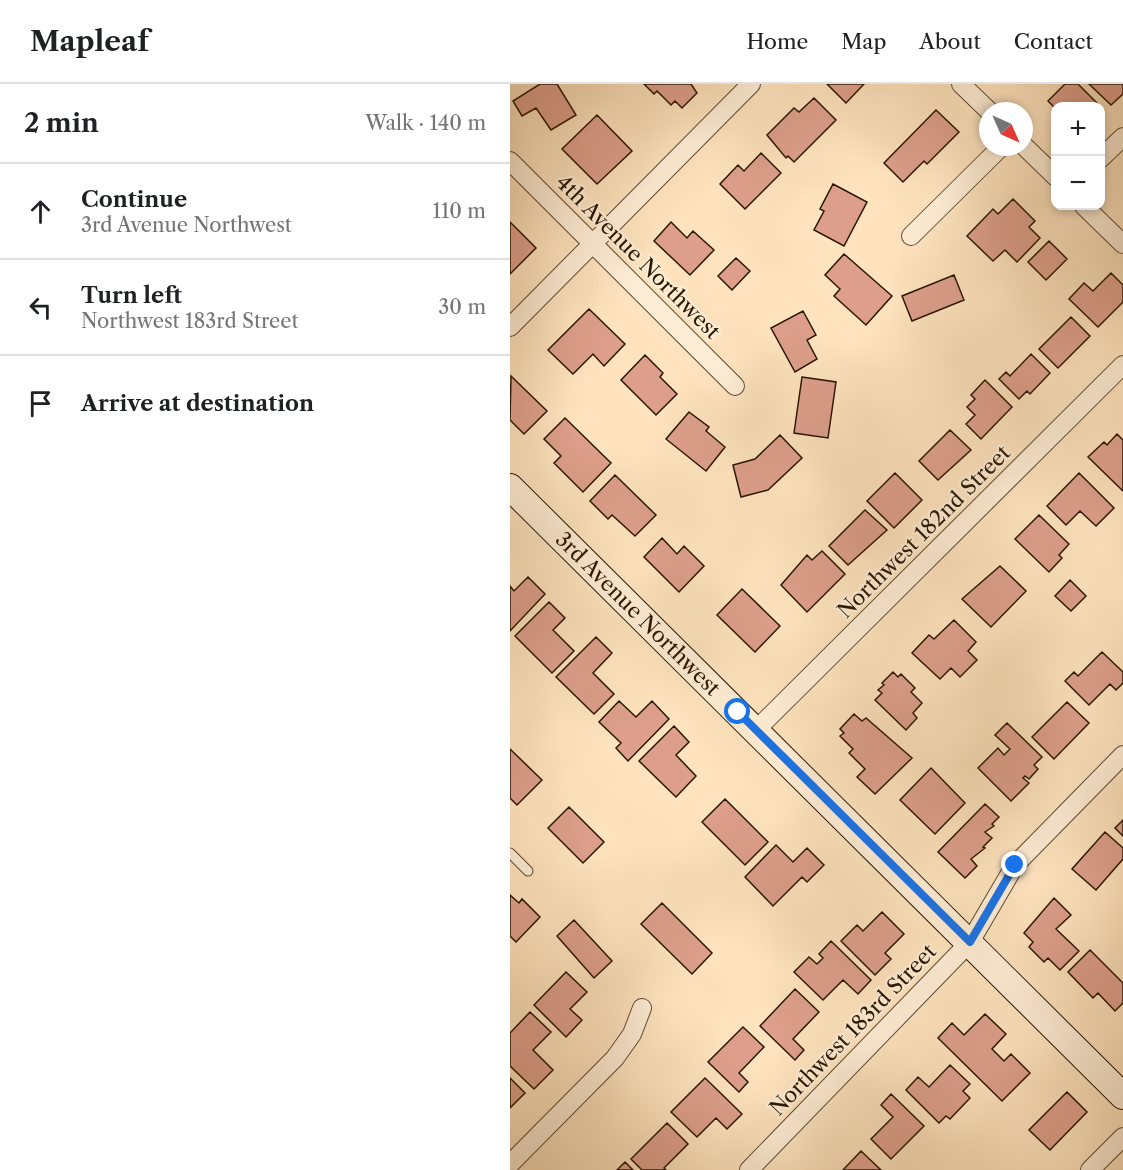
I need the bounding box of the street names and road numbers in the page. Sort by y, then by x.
street label: 4th Avenue Northwest [551,170,726,344]
street label: Northwest 182nd Street [832,440,1015,623]
street label: 3rd Avenue Northwest [551,527,726,701]
street label: Northwest 183rd Street [764,938,941,1121]

